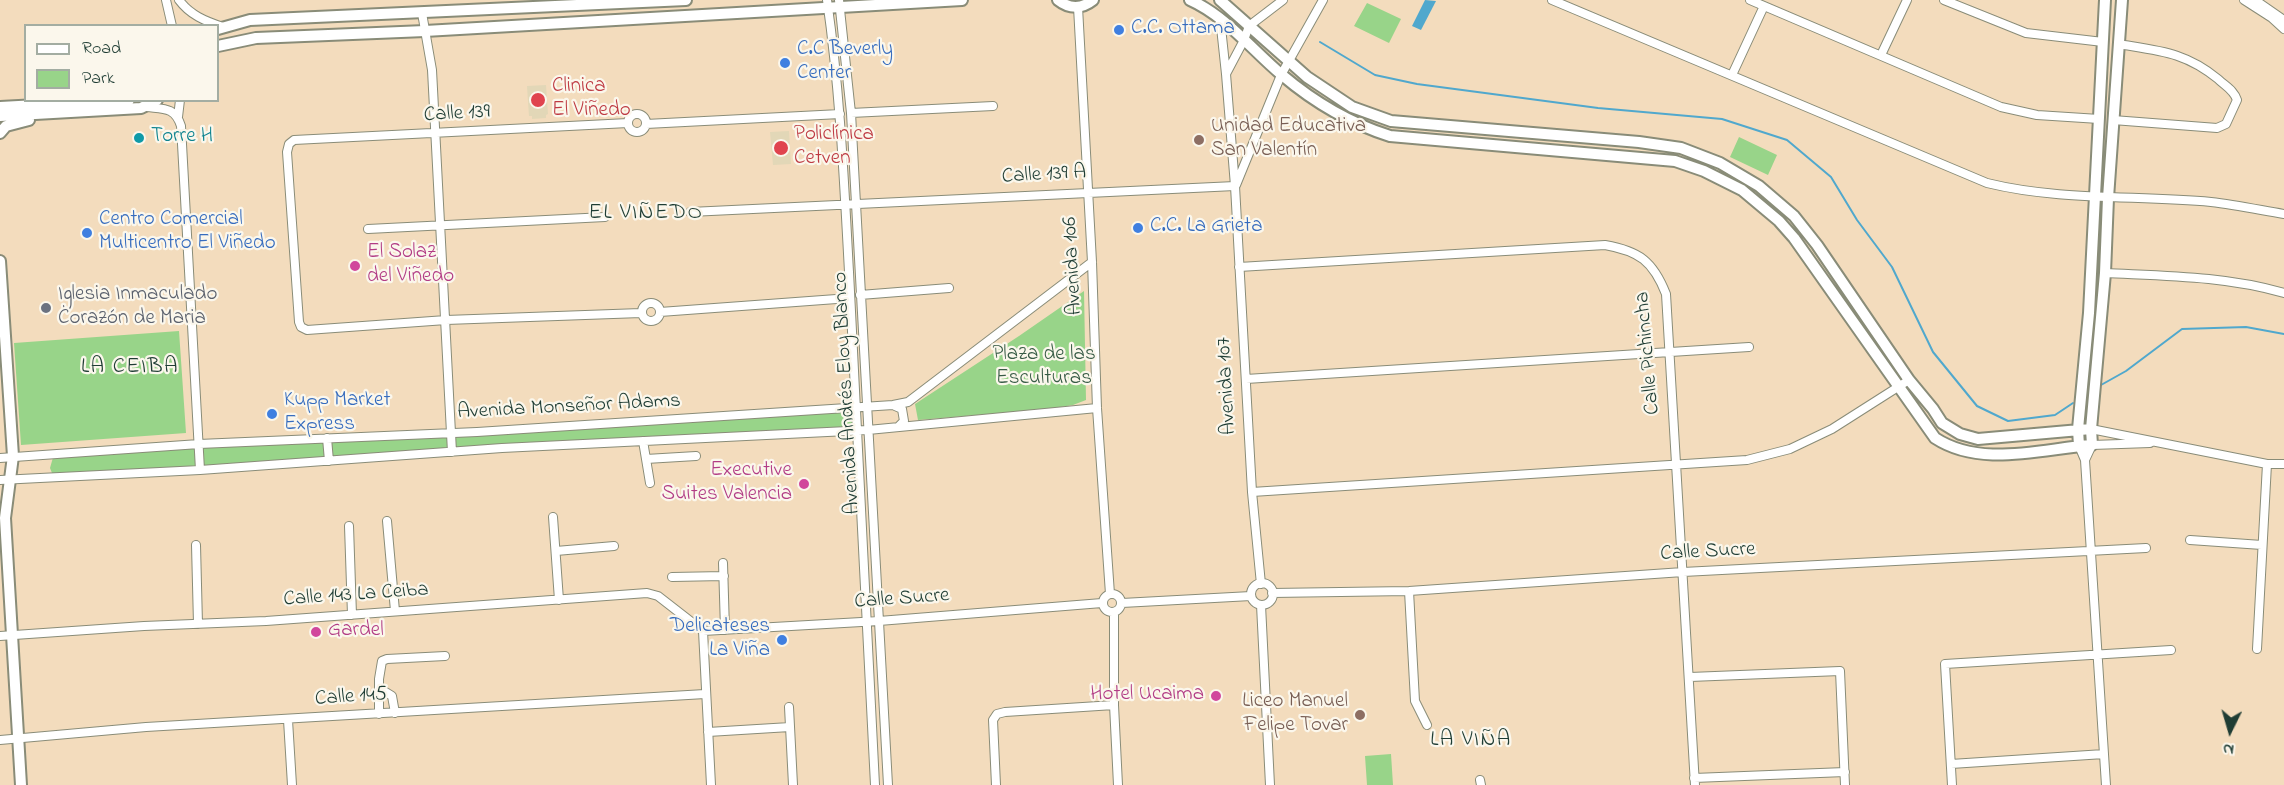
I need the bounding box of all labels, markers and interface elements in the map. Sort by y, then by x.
place label: C.C. Ottama [1131,17,1235,43]
marker: C.C. Ottama [1112,23,1126,37]
legend [24,24,219,102]
text: Road [82,36,121,62]
place label: C.C Beverly Center [797,38,893,88]
marker: C.C Beverly Center [778,56,792,70]
text: Park [82,66,115,92]
place label: Clinica El Viñedo [552,75,631,125]
marker: Clinica El Viñedo [529,91,547,109]
street label: Calle 139 [423,101,491,129]
place label: Unidad Educativa San Valentín [1211,115,1366,165]
place label: Policlínica Cetven [794,123,874,173]
place label: Torre H [151,125,213,151]
marker: Torre H [132,131,146,145]
marker: Unidad Educativa San Valentín [1192,133,1206,147]
marker: Policlínica Cetven [772,139,790,157]
street label: Calle 139 A [1001,161,1087,191]
district label: EL VIÑEDO [589,201,703,227]
place label: Centro Comercial Multicentro El Viñedo [99,208,276,258]
place label: C.C. La Grieta [1150,215,1262,241]
street label: Avenida 106 [1059,216,1089,316]
marker: C.C. La Grieta [1131,221,1145,235]
marker: Centro Comercial Multicentro El Viñedo [80,226,94,240]
place label: El Solaz del Viñedo [367,241,454,291]
marker: El Solaz del Viñedo [348,259,362,273]
street label: Avenida Andrés Eloy Blanco [829,271,867,515]
place label: Iglesia Inmaculado Corazón de Maria [58,283,217,333]
street label: Calle Pichincha [1631,290,1667,416]
marker: Iglesia Inmaculado Corazón de Maria [39,301,53,315]
street label: Avenida 107 [1213,336,1243,436]
park label: Plaza de las Esculturas [992,343,1096,393]
district label: LA CEIBA [81,355,179,381]
place label: Kupp Market Express [284,389,390,439]
street label: Avenida Monseñor Adams [457,390,681,426]
marker: Kupp Market Express [265,407,279,421]
place label: Executive Suites Valencia [661,459,792,509]
marker: Executive Suites Valencia [797,477,811,491]
street label: Calle Sucre [1660,538,1756,568]
street label: Calle 143 La Ceiba [283,578,429,614]
street label: Calle Sucre [854,584,950,616]
place label: Delicateses La Viña [670,615,770,665]
place label: Gardel [328,619,384,645]
marker: Gardel [309,625,323,639]
marker: Delicateses La Viña [775,633,789,647]
street label: Calle 145 [314,683,388,713]
place label: Hotel Ucaima [1090,683,1204,709]
marker: Hotel Ucaima [1209,689,1223,703]
place label: Liceo Manuel Felipe Tovar [1242,690,1348,740]
north arrow [2200,701,2260,761]
marker: Liceo Manuel Felipe Tovar [1353,708,1367,722]
district label: LA VIÑA [1430,728,1512,754]
text: N [2222,737,2235,761]

